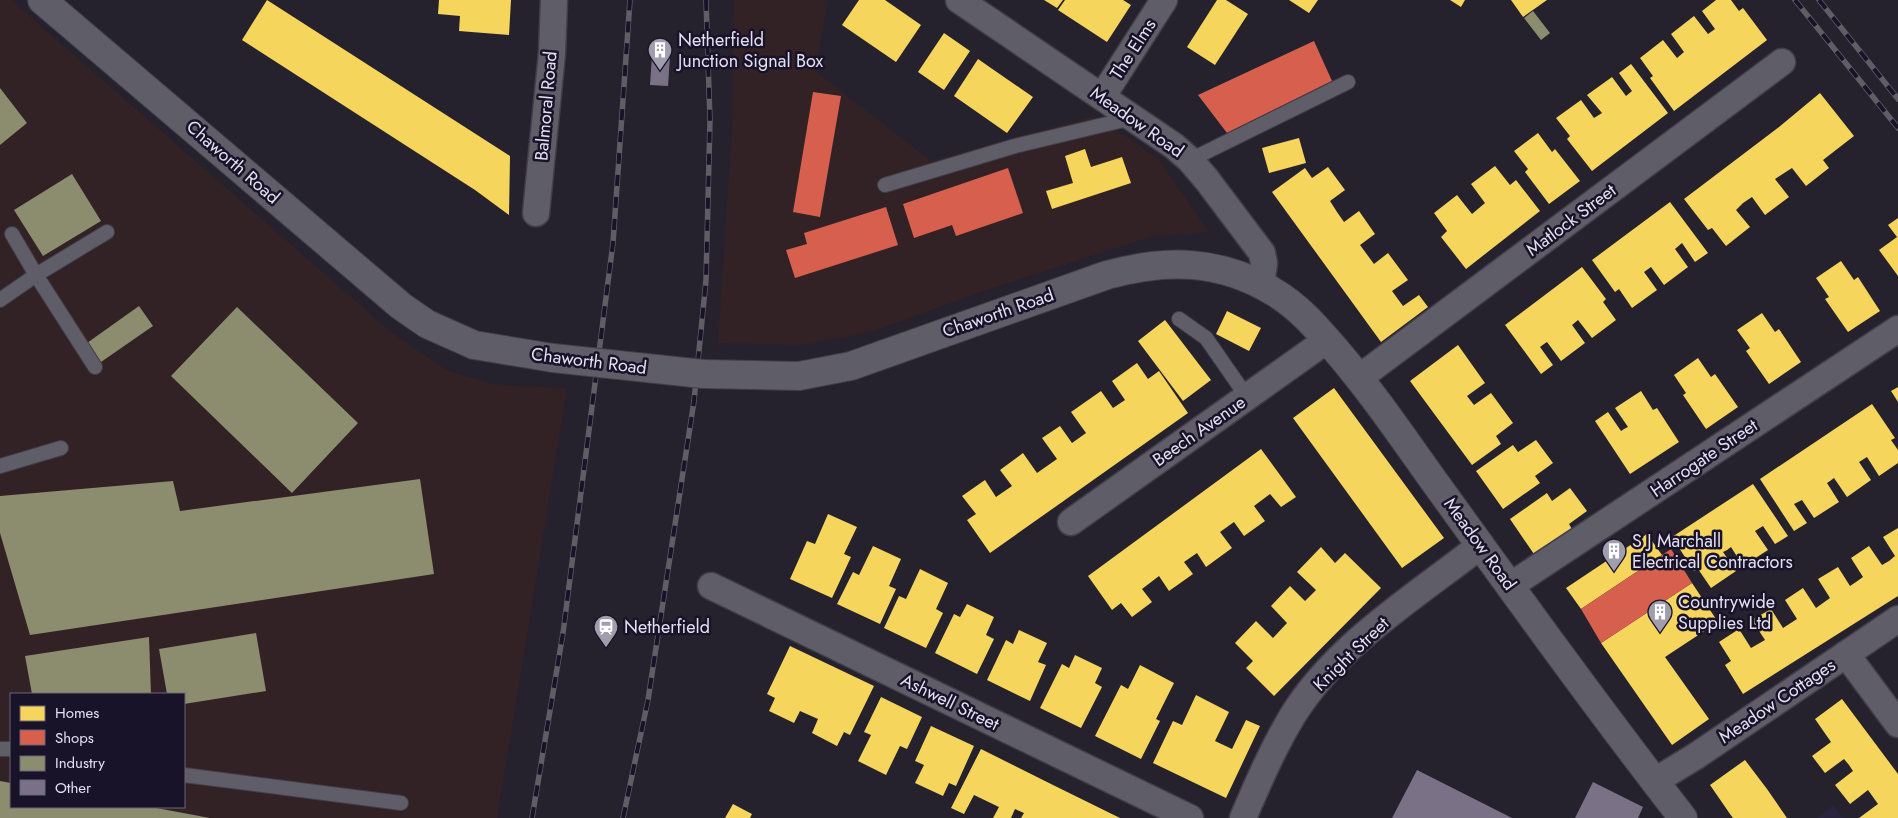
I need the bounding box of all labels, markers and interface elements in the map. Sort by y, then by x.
street label: The Elms [1104,13,1162,85]
place label: Netherfield Junction Signal Box [676,27,824,74]
building icon: Netherfield Junction Signal Box [647,37,673,71]
street label: Balmoral Road [528,50,564,162]
street label: Meadow Road [1085,80,1189,164]
street label: Chaworth Road [181,114,285,210]
street label: Matlock Street [1521,177,1622,262]
street label: Chaworth Road [939,282,1057,344]
street label: Chaworth Road [530,341,648,381]
street label: Beech Avenue [1147,389,1251,473]
street label: Harrogate Street [1645,412,1763,504]
street label: Meadow Road [1438,492,1522,596]
place label: S J Marchall Electrical Contractors [1632,528,1793,575]
building icon: S J Marchall Electrical Contractors [1601,538,1627,572]
place label: Countrywide Supplies Ltd [1678,589,1775,636]
building icon: Countrywide Supplies Ltd [1647,599,1673,633]
street label: Knight Street [1307,611,1395,697]
station icon: Netherfield [593,614,619,648]
place label: Netherfield [624,614,710,640]
street label: Meadow Cottages [1713,652,1841,750]
street label: Ashwell Street [896,667,1004,737]
legend [10,693,185,808]
text: Homes [55,702,99,724]
text: Shops [55,727,94,749]
text: Industry [55,752,105,774]
text: Other [55,777,92,799]

